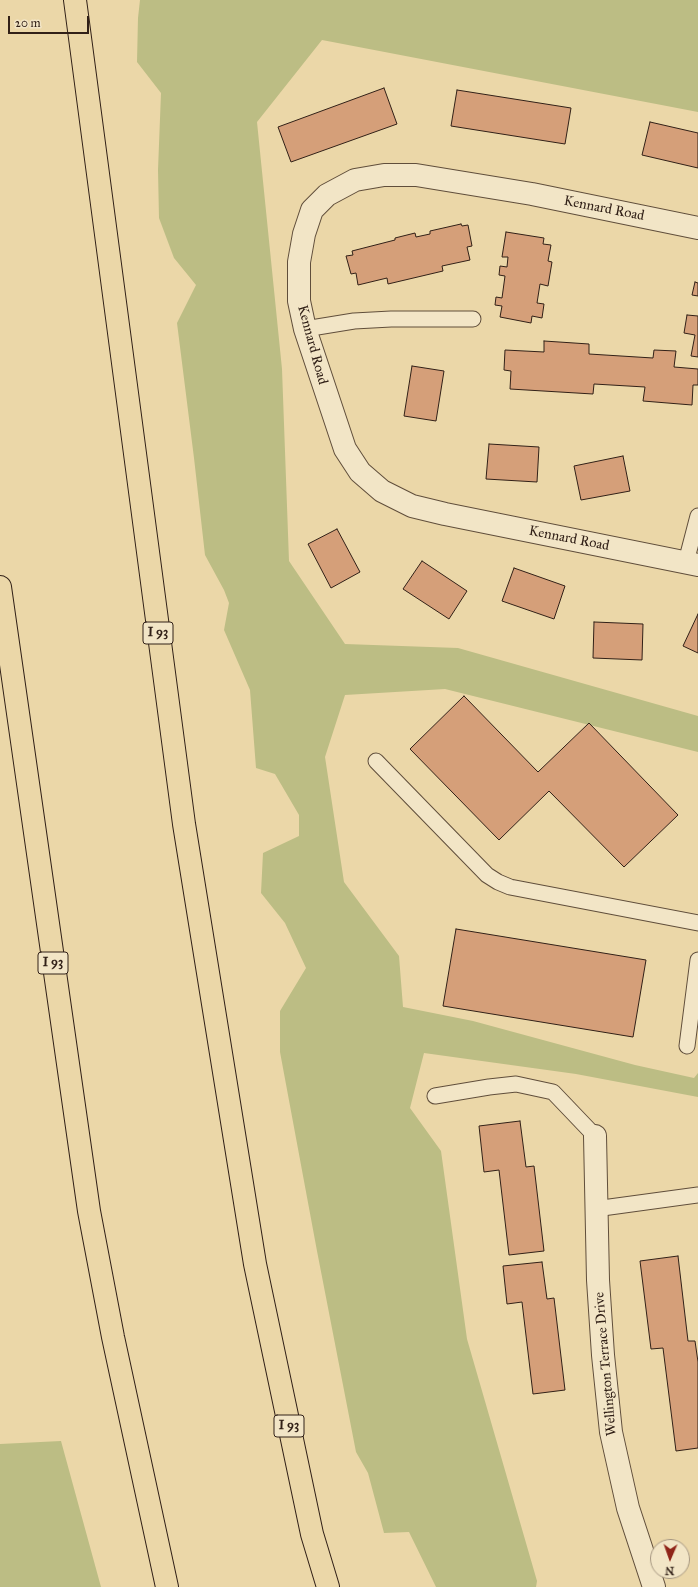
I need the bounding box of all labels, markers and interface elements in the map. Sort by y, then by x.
scale bar [10,8,91,34]
text: 20 m [15,16,41,30]
street label: Kennard Road [562,193,646,225]
street label: Kennard Road [293,303,331,387]
street label: Kennard Road [527,523,611,555]
road number: I 93 [143,622,173,644]
road number: I 93 [38,952,68,974]
street label: Wellington Terrace Drive [591,1291,621,1437]
road number: I 93 [274,1415,304,1437]
north arrow [650,1539,690,1579]
text: N [665,1564,674,1577]

